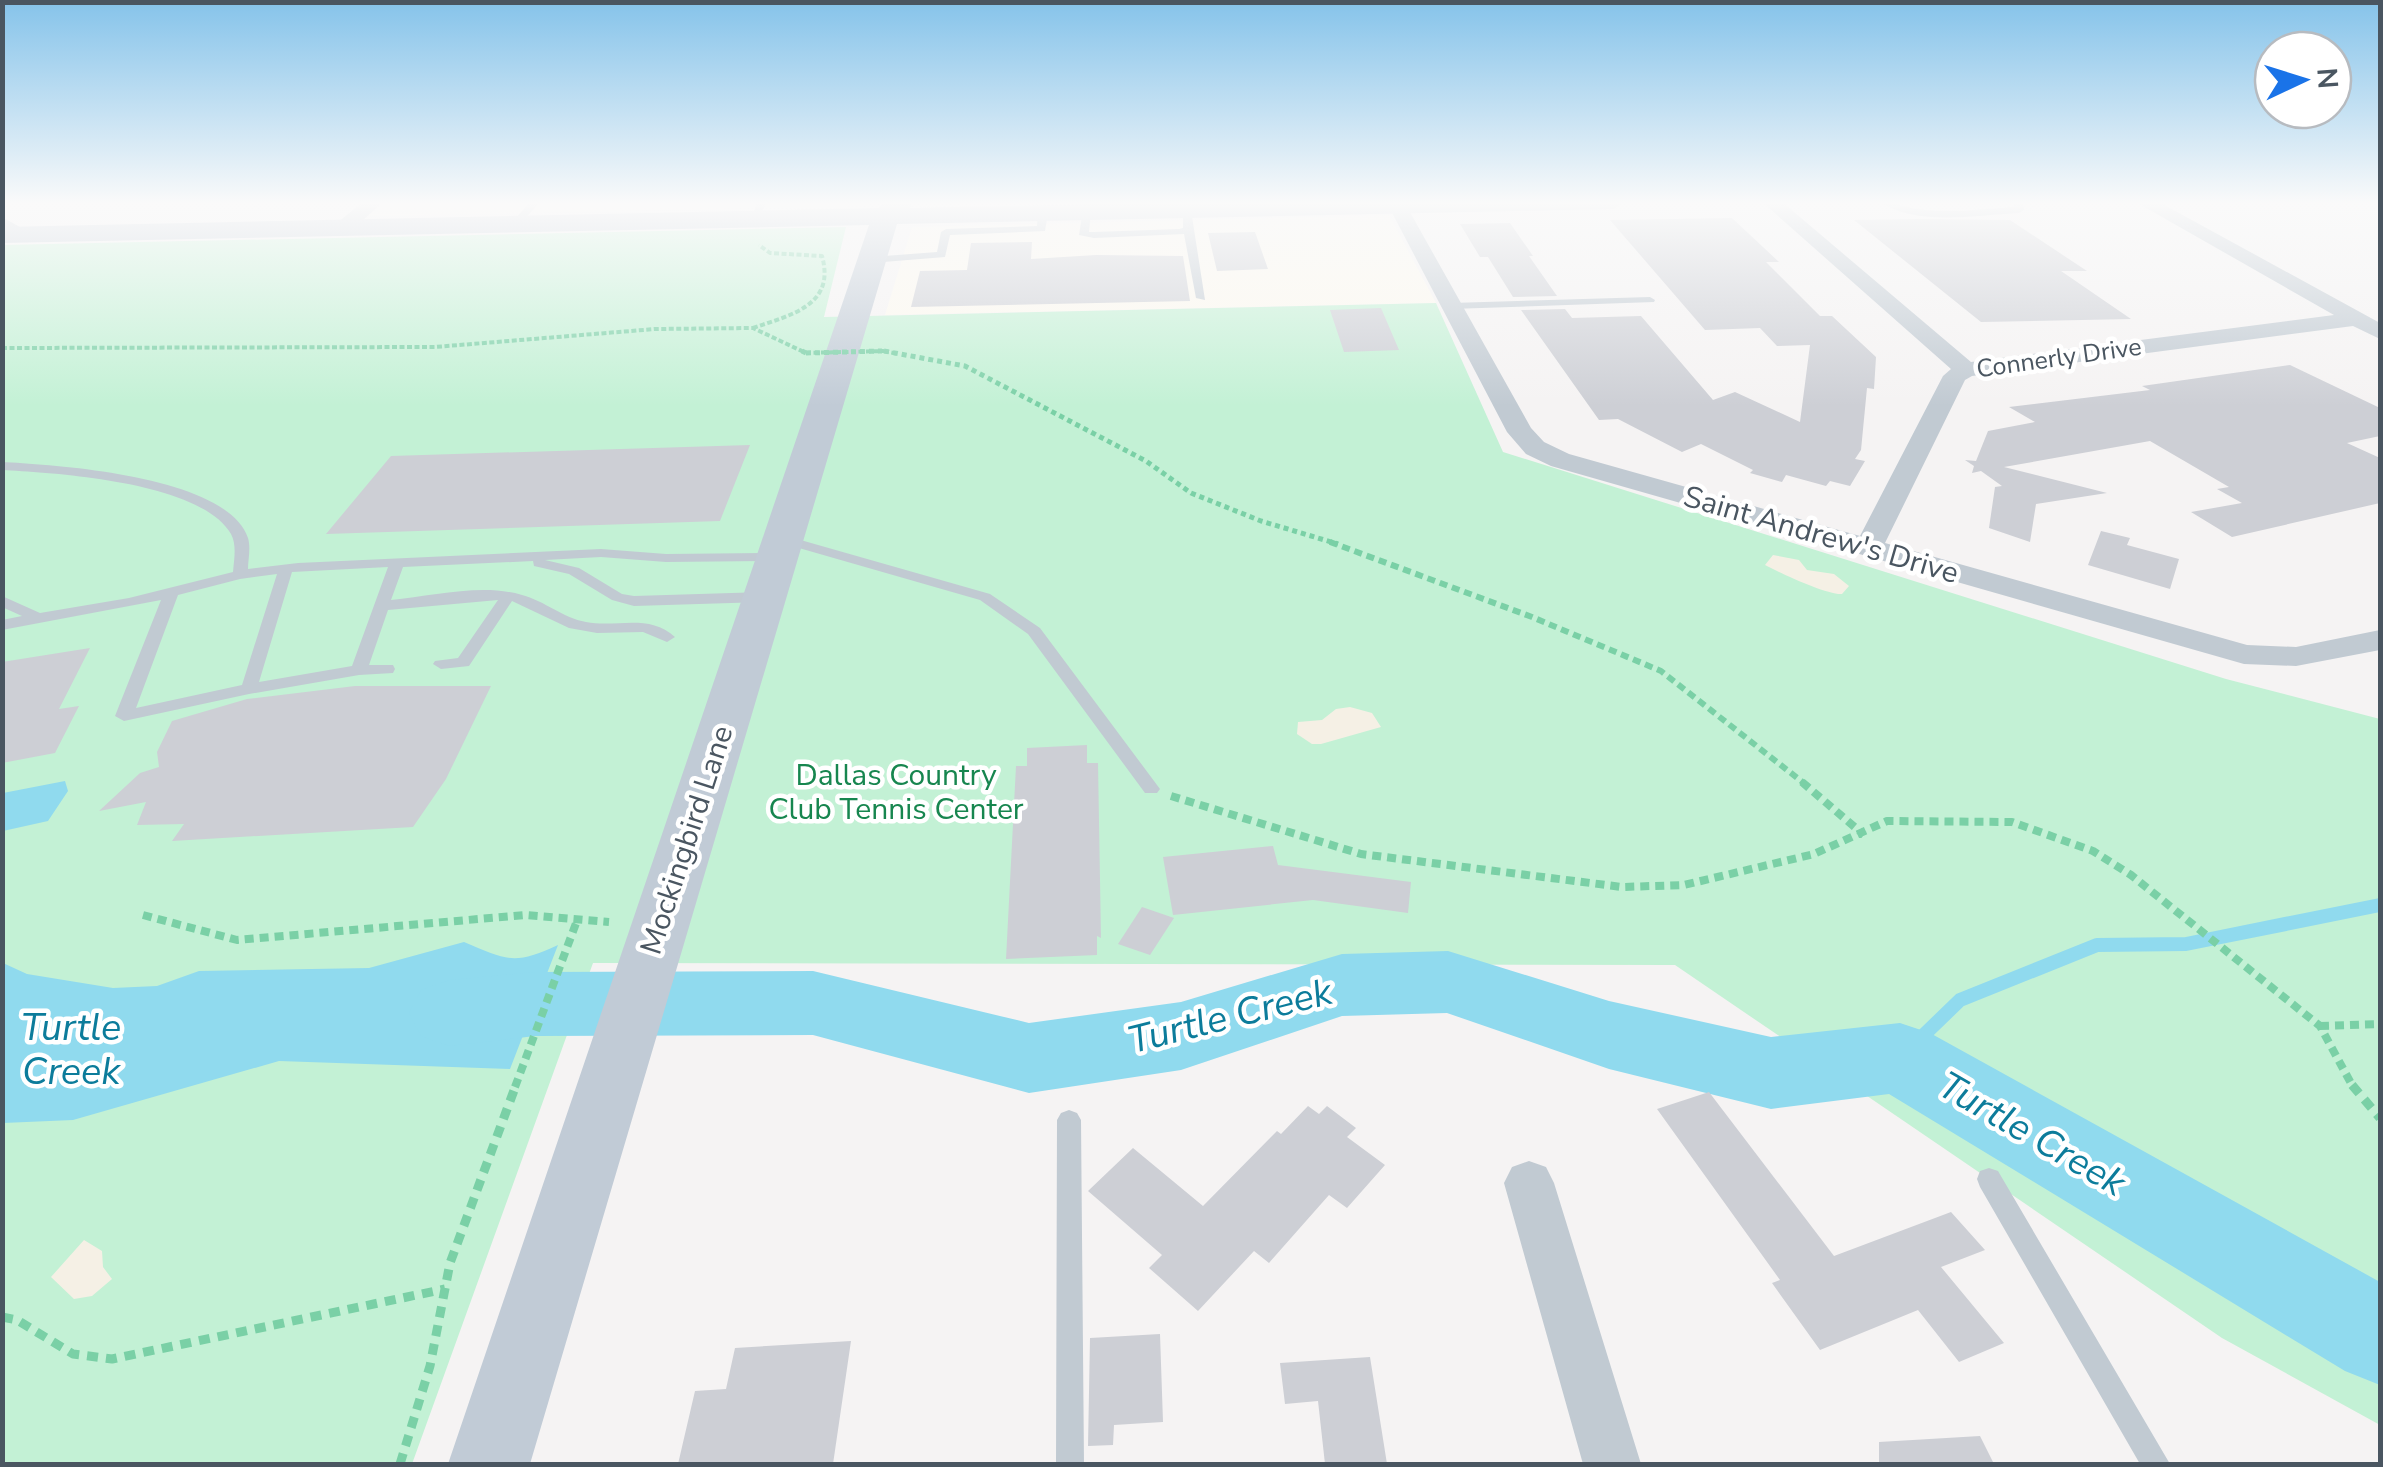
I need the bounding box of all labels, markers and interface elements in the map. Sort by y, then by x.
north arrow [2253,30,2353,130]
text: N [2307,67,2347,90]
street label: Connerly Drive [1974,330,2144,386]
street label: Saint Andrew's Drive [1679,476,1963,594]
street label: Mockingbird Lane [631,720,743,960]
park label: Dallas Country Club Tennis Center [768,755,1024,830]
water label: Turtle Creek [1123,966,1338,1066]
water label: Turtle Creek [21,1002,121,1097]
water label: Turtle Creek [1929,1060,2136,1209]

